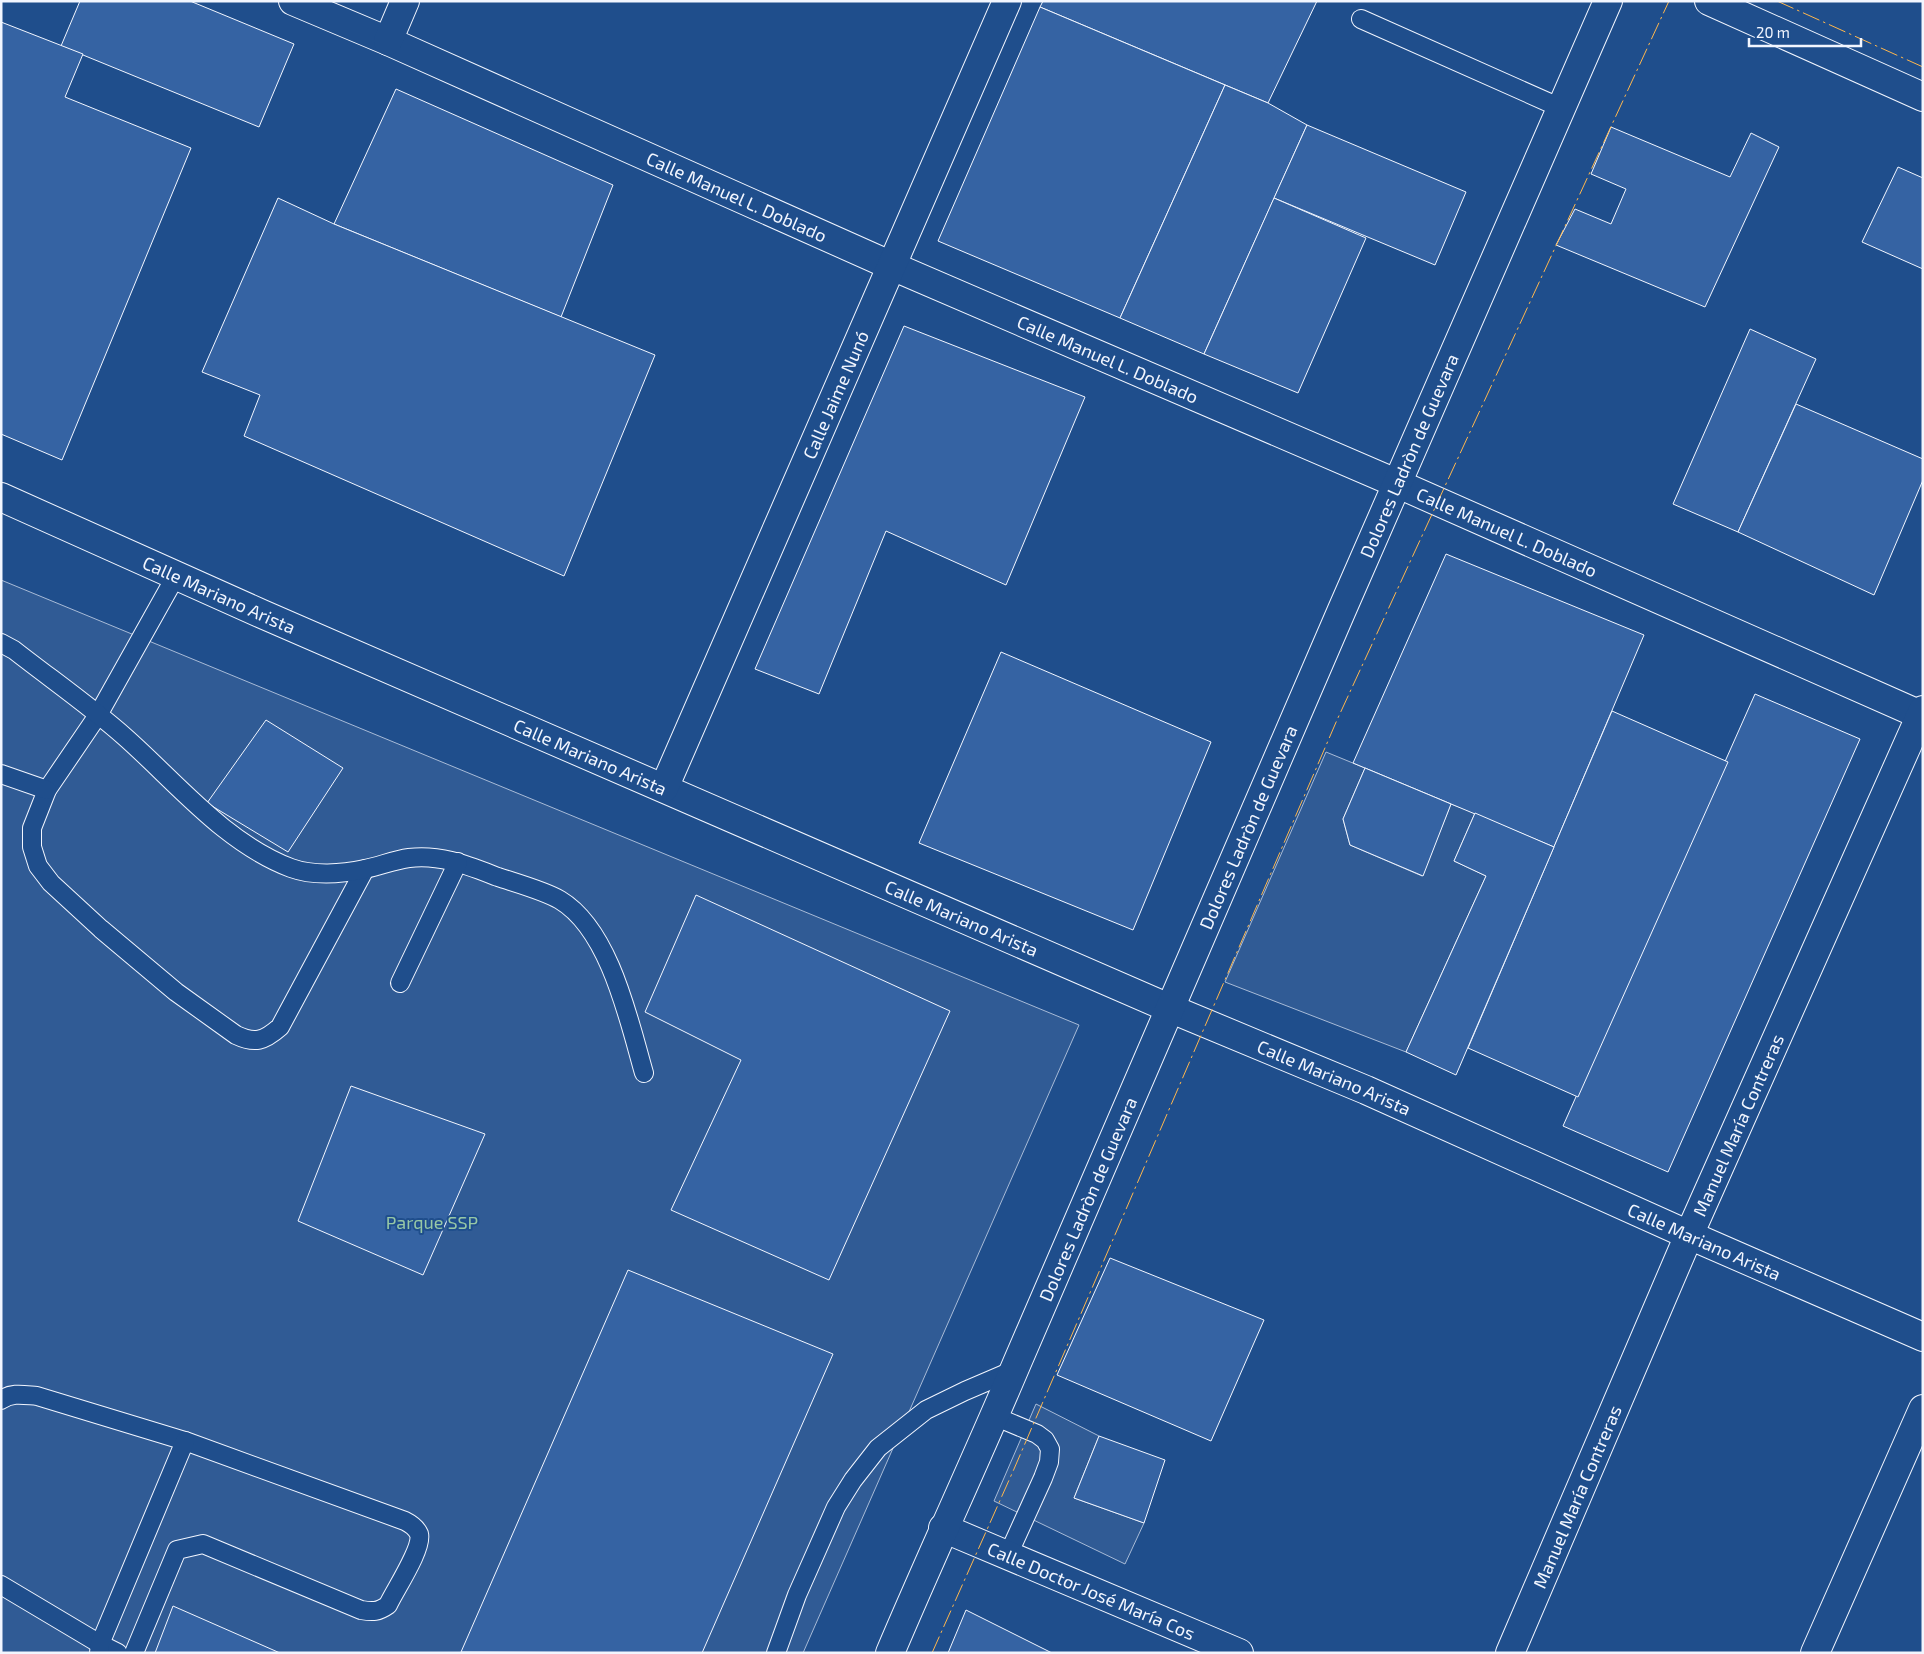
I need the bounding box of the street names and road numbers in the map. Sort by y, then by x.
street label: Calle Manuel L. Doblado [643,147,830,247]
street label: Calle Manuel L. Doblado [1014,310,1202,408]
street label: Calle Jaime Nunó [798,327,873,462]
street label: Dolores Ladròn de Guevara [1355,350,1463,561]
street label: Calle Manuel L. Doblado [1413,482,1601,582]
street label: Calle Mariano Arista [139,551,299,638]
street label: Calle Mariano Arista [510,714,670,800]
street label: Dolores Ladròn de Guevara [1194,722,1302,933]
street label: Calle Mariano Arista [882,875,1042,961]
street label: Manuel María Contreras [1688,1031,1788,1220]
street label: Calle Mariano Arista [1254,1035,1414,1120]
street label: Dolores Ladròn de Guevara [1034,1093,1141,1305]
street label: Calle Mariano Arista [1624,1198,1784,1285]
street label: Manuel María Contreras [1528,1402,1626,1592]
street label: Calle Doctor José María Cos [984,1537,1198,1644]

